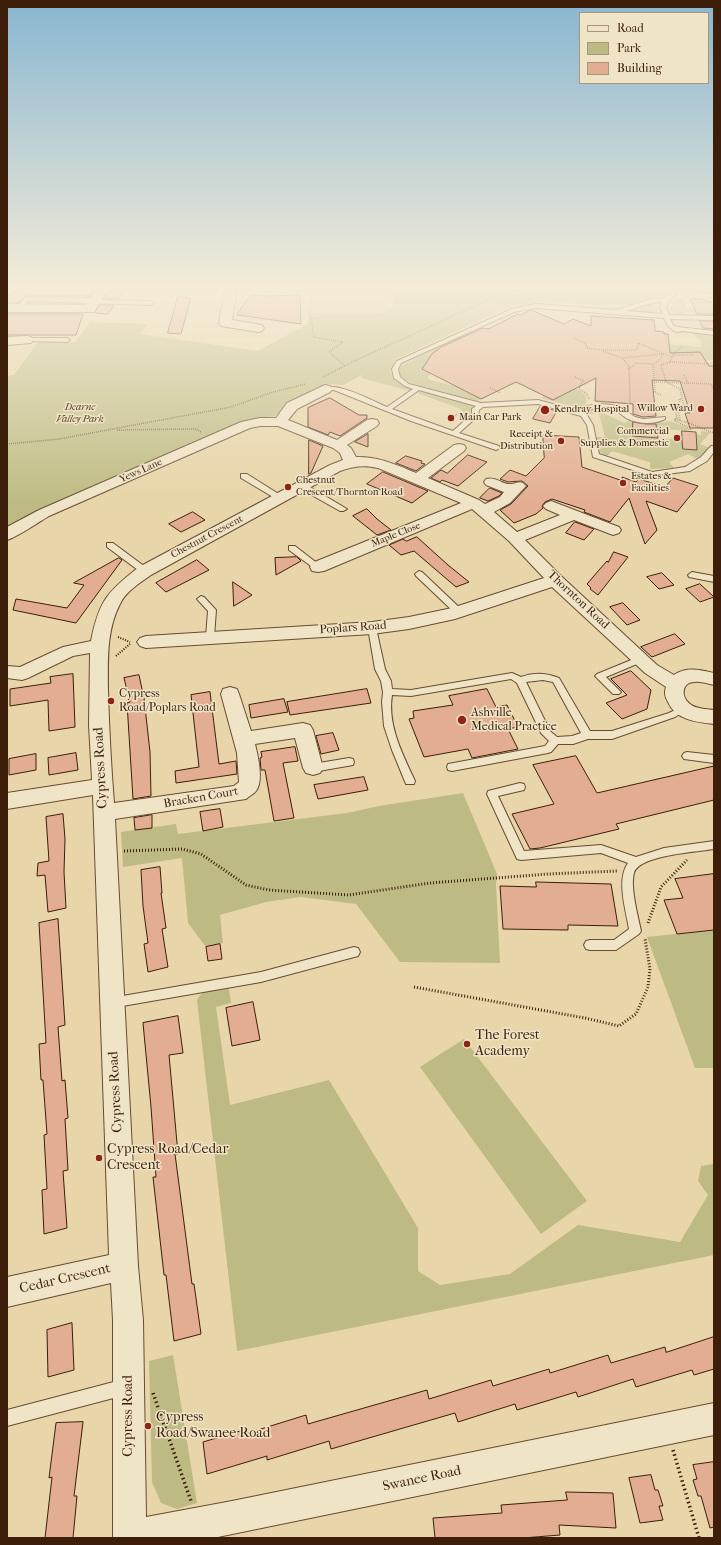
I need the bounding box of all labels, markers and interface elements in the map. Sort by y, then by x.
legend [579,12,709,84]
text: Road [617,21,644,35]
text: Park [617,41,641,55]
text: Building [617,61,662,75]
park label: Dearne Valley Park [56,402,104,426]
place label: Willow Ward [637,403,693,415]
marker: Kendray Hospital [539,404,551,416]
place label: Kendray Hospital [554,404,629,416]
marker: Willow Ward [696,404,706,414]
place label: Main Car Park [459,412,521,424]
marker: Main Car Park [446,413,456,423]
place label: Commercial Supplies & Domestic [580,426,669,450]
place label: Receipt & Distribution [500,429,553,452]
marker: Commercial Supplies & Domestic [672,433,682,443]
marker: Receipt & Distribution [556,436,566,446]
street label: Yews Lane [118,456,164,486]
place label: Estates & Facilities [631,471,672,494]
place label: Chestnut Crescent/Thornton Road [296,475,403,498]
marker: Estates & Facilities [618,478,628,488]
marker: Chestnut Crescent/Thornton Road [283,482,293,492]
street label: Chestnut Crescent [169,513,245,561]
street label: Maple Close [370,520,422,550]
street label: Thornton Road [544,568,612,632]
street label: Poplars Road [319,618,387,638]
place label: Cypress Road/Poplars Road [119,687,216,715]
marker: Cypress Road/Poplars Road [106,696,116,706]
place label: Ashville Medical Practice [471,706,557,734]
marker: Ashville Medical Practice [456,714,468,726]
street label: Cypress Road [90,727,112,809]
street label: Bracken Court [163,784,239,812]
place label: The Forest Academy [475,1028,540,1060]
marker: The Forest Academy [462,1039,472,1049]
street label: Cypress Road [105,1051,127,1133]
place label: Cypress Road/Cedar Crescent [107,1142,229,1174]
marker: Cypress Road/Cedar Crescent [94,1153,104,1163]
street label: Cedar Crescent [18,1260,112,1298]
street label: Cypress Road [121,1375,137,1457]
place label: Cypress Road/Swanee Road [156,1410,270,1442]
marker: Cypress Road/Swanee Road [143,1421,153,1431]
street label: Swanee Road [381,1462,463,1496]

